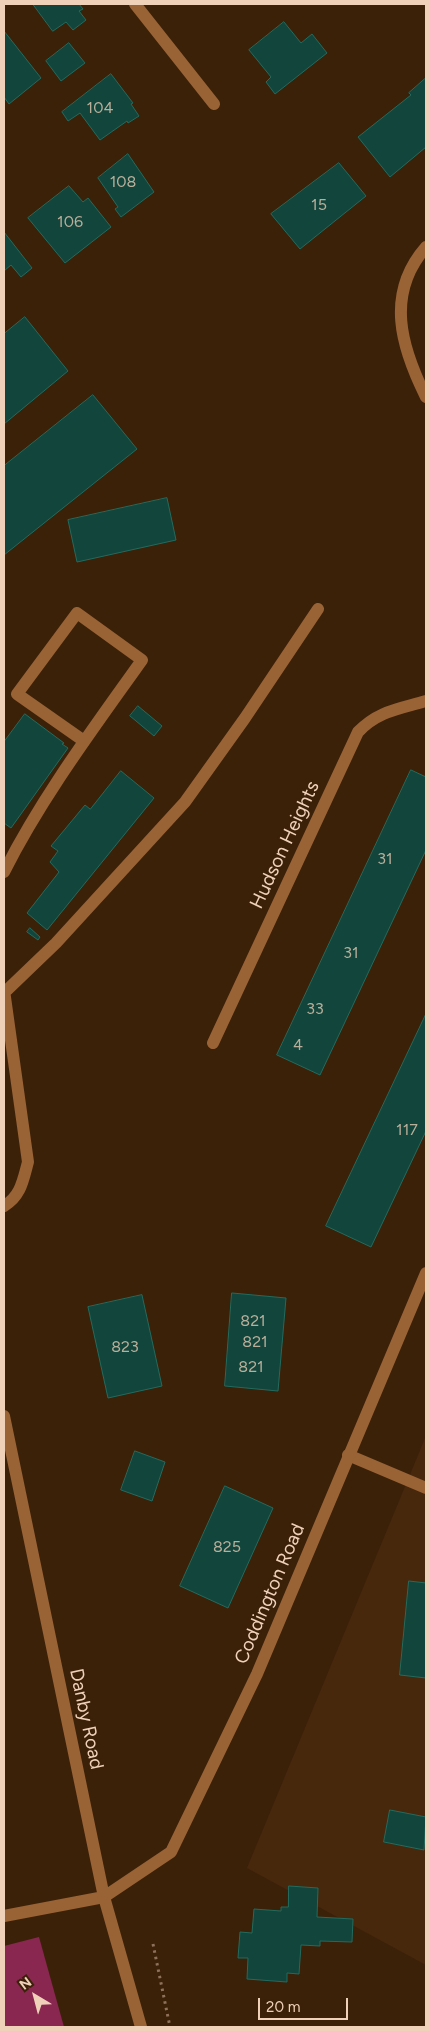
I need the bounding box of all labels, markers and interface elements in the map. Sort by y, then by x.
house number: 104 [87,98,113,118]
house number: 108 [110,172,136,192]
house number: 15 [311,195,327,215]
house number: 106 [57,212,83,232]
street label: Hudson Heights [246,778,324,912]
house number: 31 [377,849,393,869]
house number: 31 [343,943,359,963]
house number: 33 [306,999,324,1019]
house number: 4 [293,1035,303,1055]
house number: 117 [396,1120,418,1140]
house number: 821 [240,1311,266,1331]
house number: 821 [242,1332,268,1352]
house number: 823 [111,1337,139,1357]
house number: 821 [238,1357,264,1377]
street label: Coddington Road [230,1520,310,1668]
house number: 825 [213,1537,241,1557]
street label: Danby Road [64,1666,108,1772]
north arrow [10,1971,60,2021]
text: N [16,1974,35,1994]
scale bar [260,1988,350,2020]
text: 20 m [266,1998,300,2016]

